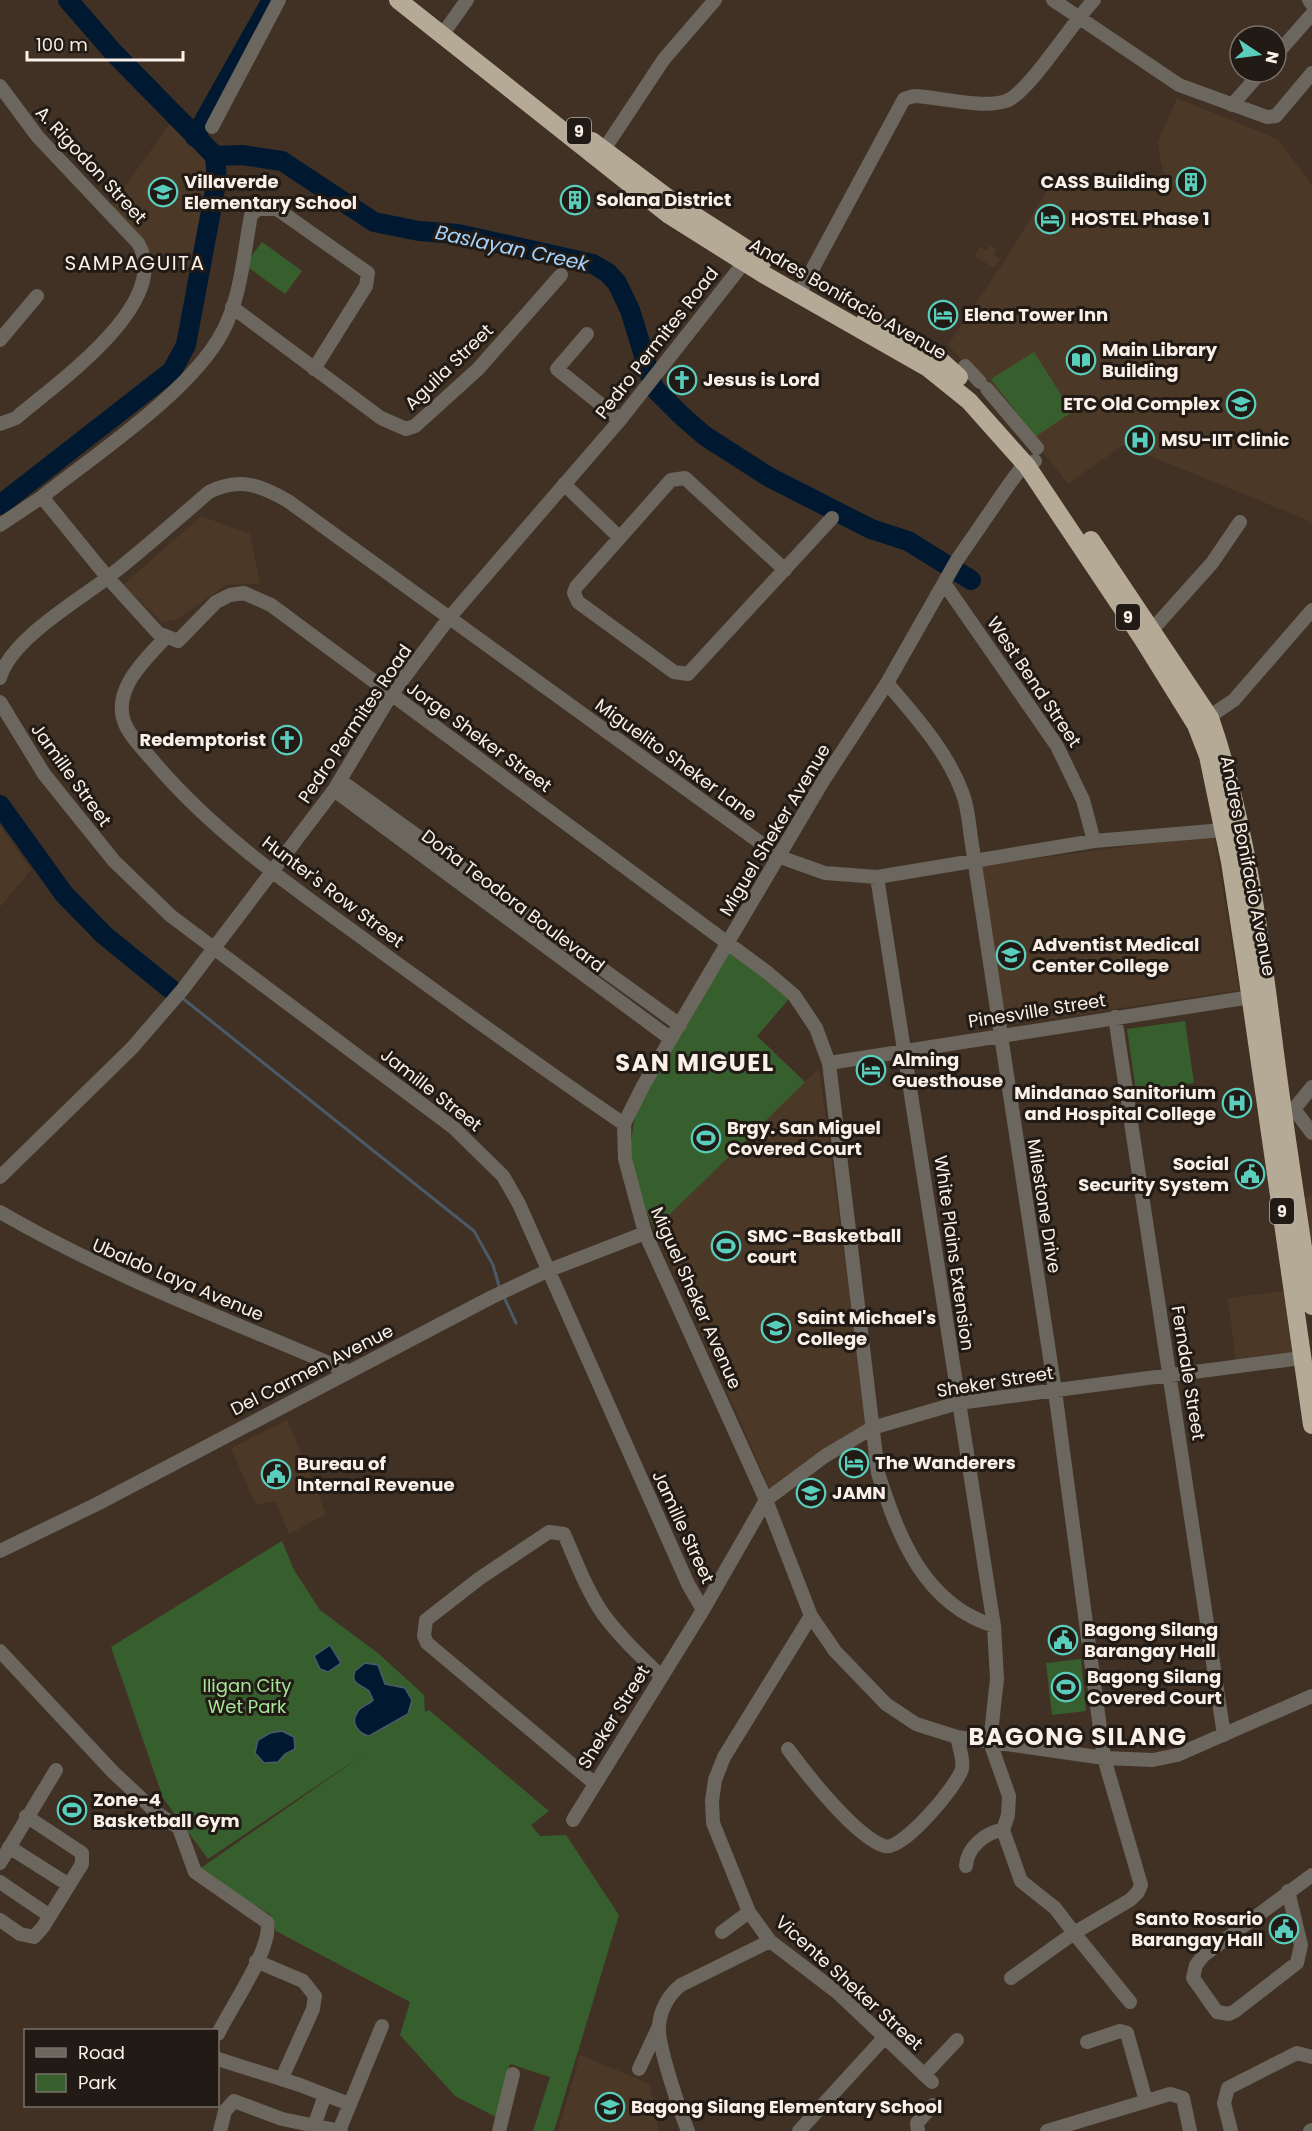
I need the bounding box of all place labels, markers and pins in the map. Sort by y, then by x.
building icon: CASS Building [1175,166,1207,198]
place label: Villaverde Elementary School [184,169,357,215]
place label: CASS Building [1041,169,1170,194]
school or university icon: Villaverde Elementary School [147,176,179,208]
building icon: Solana District [559,184,591,216]
place label: Solana District [596,187,731,212]
hotel icon: HOSTEL Phase 1 [1034,203,1066,235]
place label: HOSTEL Phase 1 [1071,206,1209,231]
hotel icon: Elena Tower Inn [927,299,959,331]
place label: Elena Tower Inn [964,302,1108,327]
place label: Main Library Building [1102,337,1218,383]
library icon: Main Library Building [1065,344,1097,376]
church icon: Jesus is Lord [666,364,698,396]
place label: Jesus is Lord [703,367,820,392]
school or university icon: ETC Old Complex [1225,388,1257,420]
place label: ETC Old Complex [1063,391,1220,416]
hospital icon: MSU-IIT Clinic [1124,424,1156,456]
place label: MSU-IIT Clinic [1161,427,1290,452]
church icon: Redemptorist [271,724,303,756]
place label: Redemptorist [139,727,266,752]
place label: Adventist Medical Center College [1032,932,1199,978]
school or university icon: Adventist Medical Center College [995,939,1027,971]
place label: Alming Guesthouse [892,1047,1003,1093]
hotel icon: Alming Guesthouse [855,1054,887,1086]
place label: Mindanao Sanitorium and Hospital College [1014,1080,1216,1126]
hospital icon: Mindanao Sanitorium and Hospital College [1221,1087,1253,1119]
place label: Brgy. San Miguel Covered Court [727,1115,881,1161]
sports icon: Brgy. San Miguel Covered Court [690,1122,722,1154]
place label: Social Security System [1078,1151,1229,1197]
public building icon: Social Security System [1234,1158,1266,1190]
place label: SMC -Basketball court [747,1223,901,1269]
sports icon: SMC -Basketball court [710,1230,742,1262]
place label: Saint Michael's College [797,1305,936,1351]
school or university icon: Saint Michael's College [760,1312,792,1344]
hotel icon: The Wanderers [838,1447,870,1479]
place label: The Wanderers [875,1450,1016,1475]
place label: Bureau of Internal Revenue [297,1451,455,1497]
public building icon: Bureau of Internal Revenue [260,1458,292,1490]
school or university icon: JAMN [795,1477,827,1509]
place label: JAMN [832,1480,886,1505]
place label: Bagong Silang Barangay Hall [1084,1617,1218,1663]
public building icon: Bagong Silang Barangay Hall [1047,1624,1079,1656]
place label: Bagong Silang Covered Court [1087,1664,1222,1710]
sports icon: Bagong Silang Covered Court [1050,1671,1082,1703]
place label: Zone-4 Basketball Gym [93,1787,240,1833]
sports icon: Zone-4 Basketball Gym [56,1794,88,1826]
place label: Santo Rosario Barangay Hall [1131,1906,1263,1952]
public building icon: Santo Rosario Barangay Hall [1268,1913,1300,1945]
school or university icon: Bagong Silang Elementary School [594,2091,626,2123]
place label: Bagong Silang Elementary School [631,2094,942,2119]

